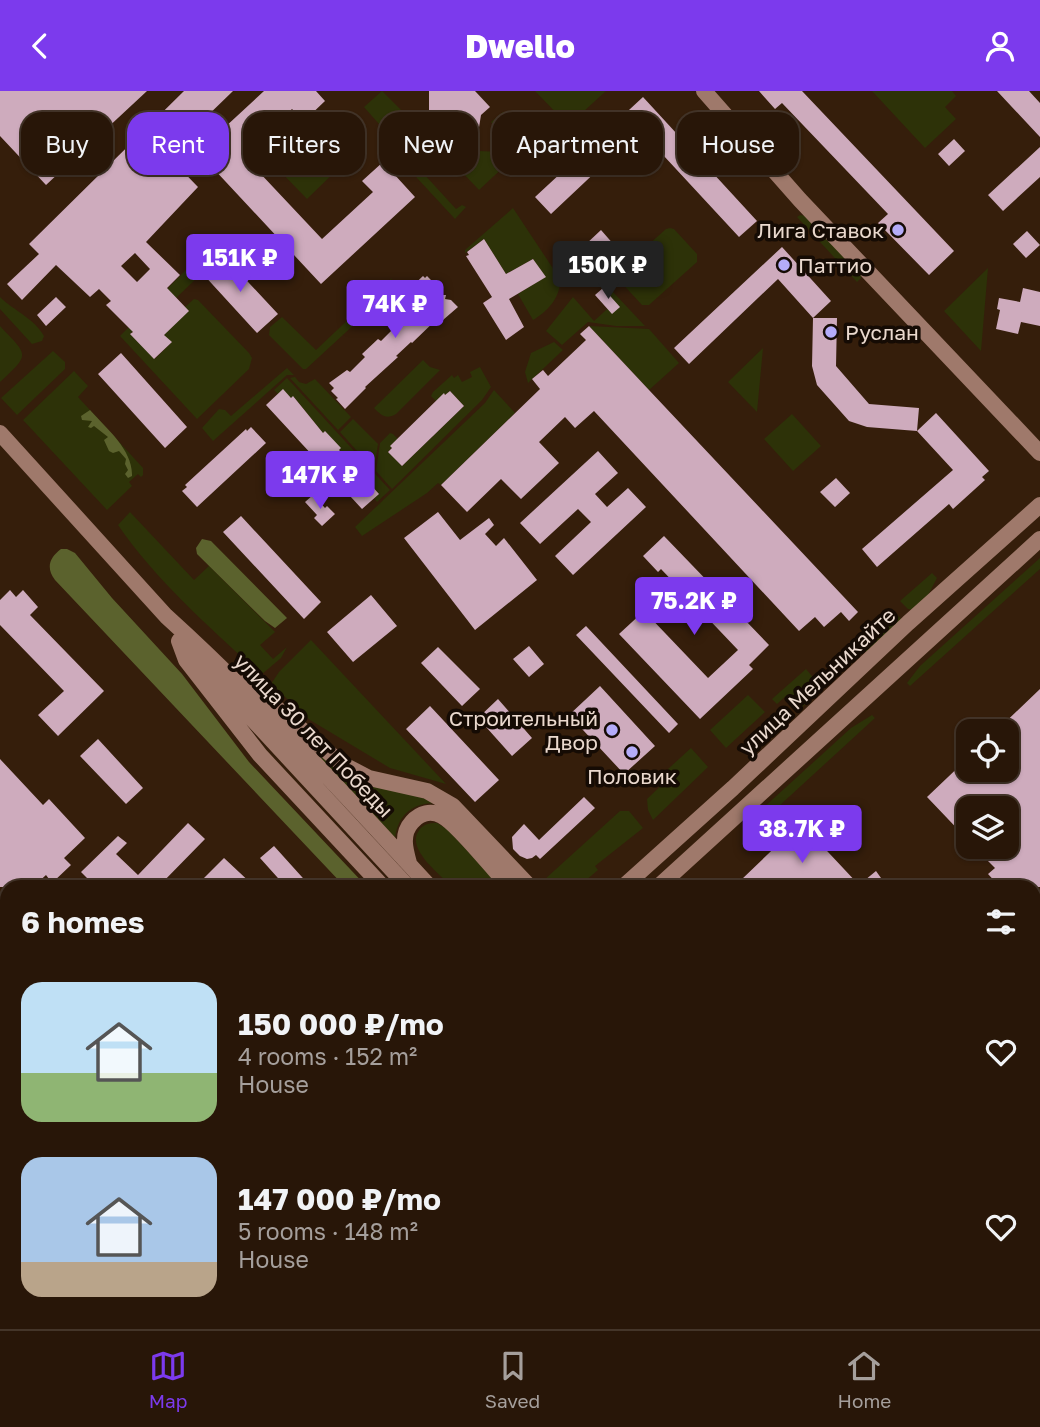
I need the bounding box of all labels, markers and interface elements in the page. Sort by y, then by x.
icon: back [21,27,59,65]
text: Dwello [465,27,575,65]
icon: person [981,27,1019,65]
chip: Buy [21,112,113,175]
chip: Rent [127,112,229,175]
chip: Filters [243,112,365,175]
chip: New [379,112,478,175]
chip: Apartment [492,112,663,175]
chip: House [677,112,799,175]
place label: Лига Ставок [757,217,884,243]
marker: Лига Ставок [890,222,906,238]
pin: 151K ₽ [183,235,297,294]
pin: 150K ₽ [551,241,665,301]
text: 151K ₽ [202,243,278,271]
text: 150K ₽ [569,250,647,278]
place label: Паттио [798,252,872,278]
marker: Паттио [776,257,792,273]
pin: 74K ₽ [346,281,444,340]
text: 74K ₽ [363,289,427,317]
place label: Руслан [845,319,919,345]
marker: Руслан [823,324,839,340]
pin: 147K ₽ [263,451,377,511]
text: 147K ₽ [282,460,358,488]
pin: 75.2K ₽ [629,577,759,637]
text: 75.2K ₽ [651,586,737,614]
street label: улица Мельникайте [733,602,901,760]
street label: улица 30 лет Победы [229,648,399,822]
place label: Строительный Двор [449,705,598,755]
map controls [956,719,1019,859]
button: locate [956,719,1019,782]
marker: Строительный Двор [604,722,620,738]
marker: Половик [624,744,640,760]
place label: Половик [587,763,677,789]
button: layers [956,796,1019,859]
pin: 38.7K ₽ [737,805,867,865]
text: 38.7K ₽ [759,814,845,842]
icon: filters [982,903,1020,941]
text: 6 homes [21,904,144,940]
text: 150 000 ₽/mo [238,1006,444,1042]
icon: home [77,1010,161,1094]
icon: heart [982,1033,1020,1071]
text: 4 rooms · 152 m² [238,1042,417,1070]
text: House [238,1070,309,1098]
text: 147 000 ₽/mo [238,1181,441,1217]
icon: home [77,1185,161,1269]
icon: heart [982,1208,1020,1246]
text: 5 rooms · 148 m² [238,1217,418,1245]
text: House [238,1245,309,1273]
tab: Map [149,1347,187,1412]
tab: Saved [485,1347,540,1412]
tab: Home [838,1347,891,1412]

